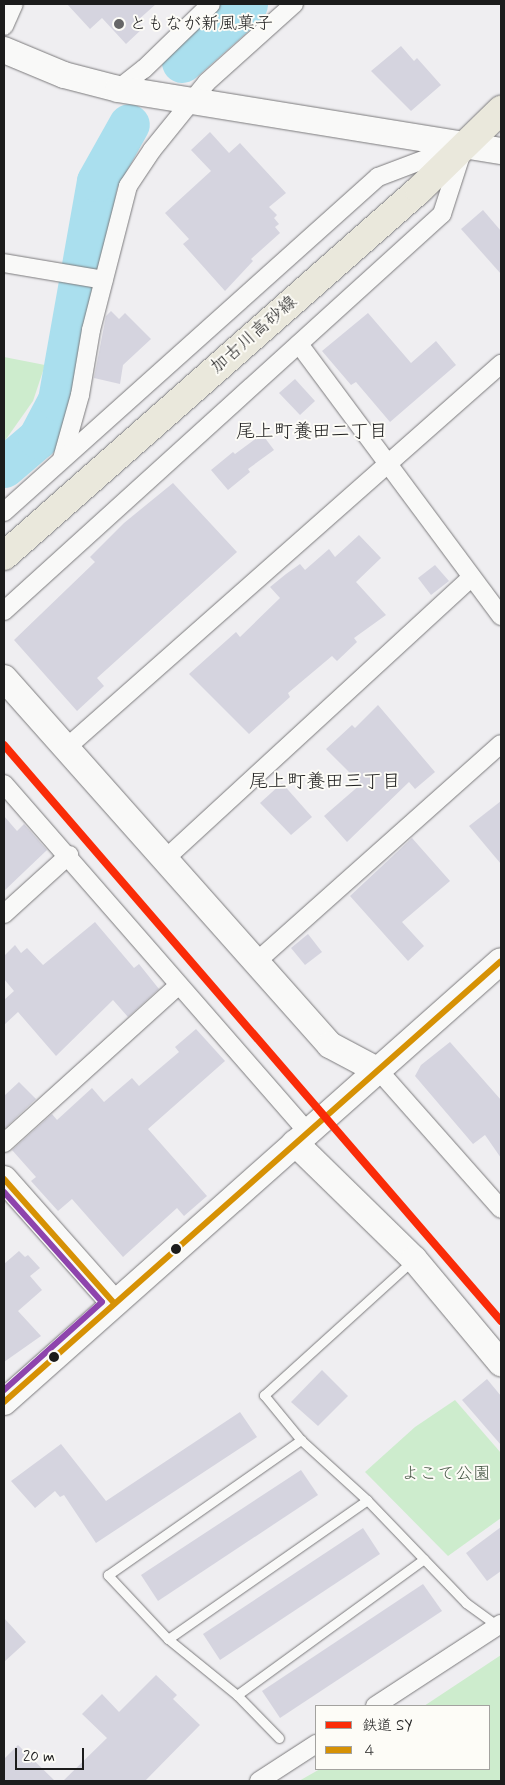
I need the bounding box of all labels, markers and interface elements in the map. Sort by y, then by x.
place label: ともなが新風菓子 [129,13,273,35]
marker: ともなが新風菓子 [113,18,125,30]
street label: 加古川高砂線 [206,291,302,379]
district label: 尾上町養田二丁目 [236,421,388,443]
district label: 尾上町養田三丁目 [249,771,401,793]
unlabelled marker [171,1244,181,1254]
unlabelled marker [49,1352,59,1362]
park label: よこて公園 [401,1463,491,1485]
legend [315,1705,490,1770]
text: 鉄道 SY [362,1716,413,1736]
scale bar [18,1738,86,1770]
text: ４ [362,1741,377,1761]
text: 20 m [23,1747,55,1767]

